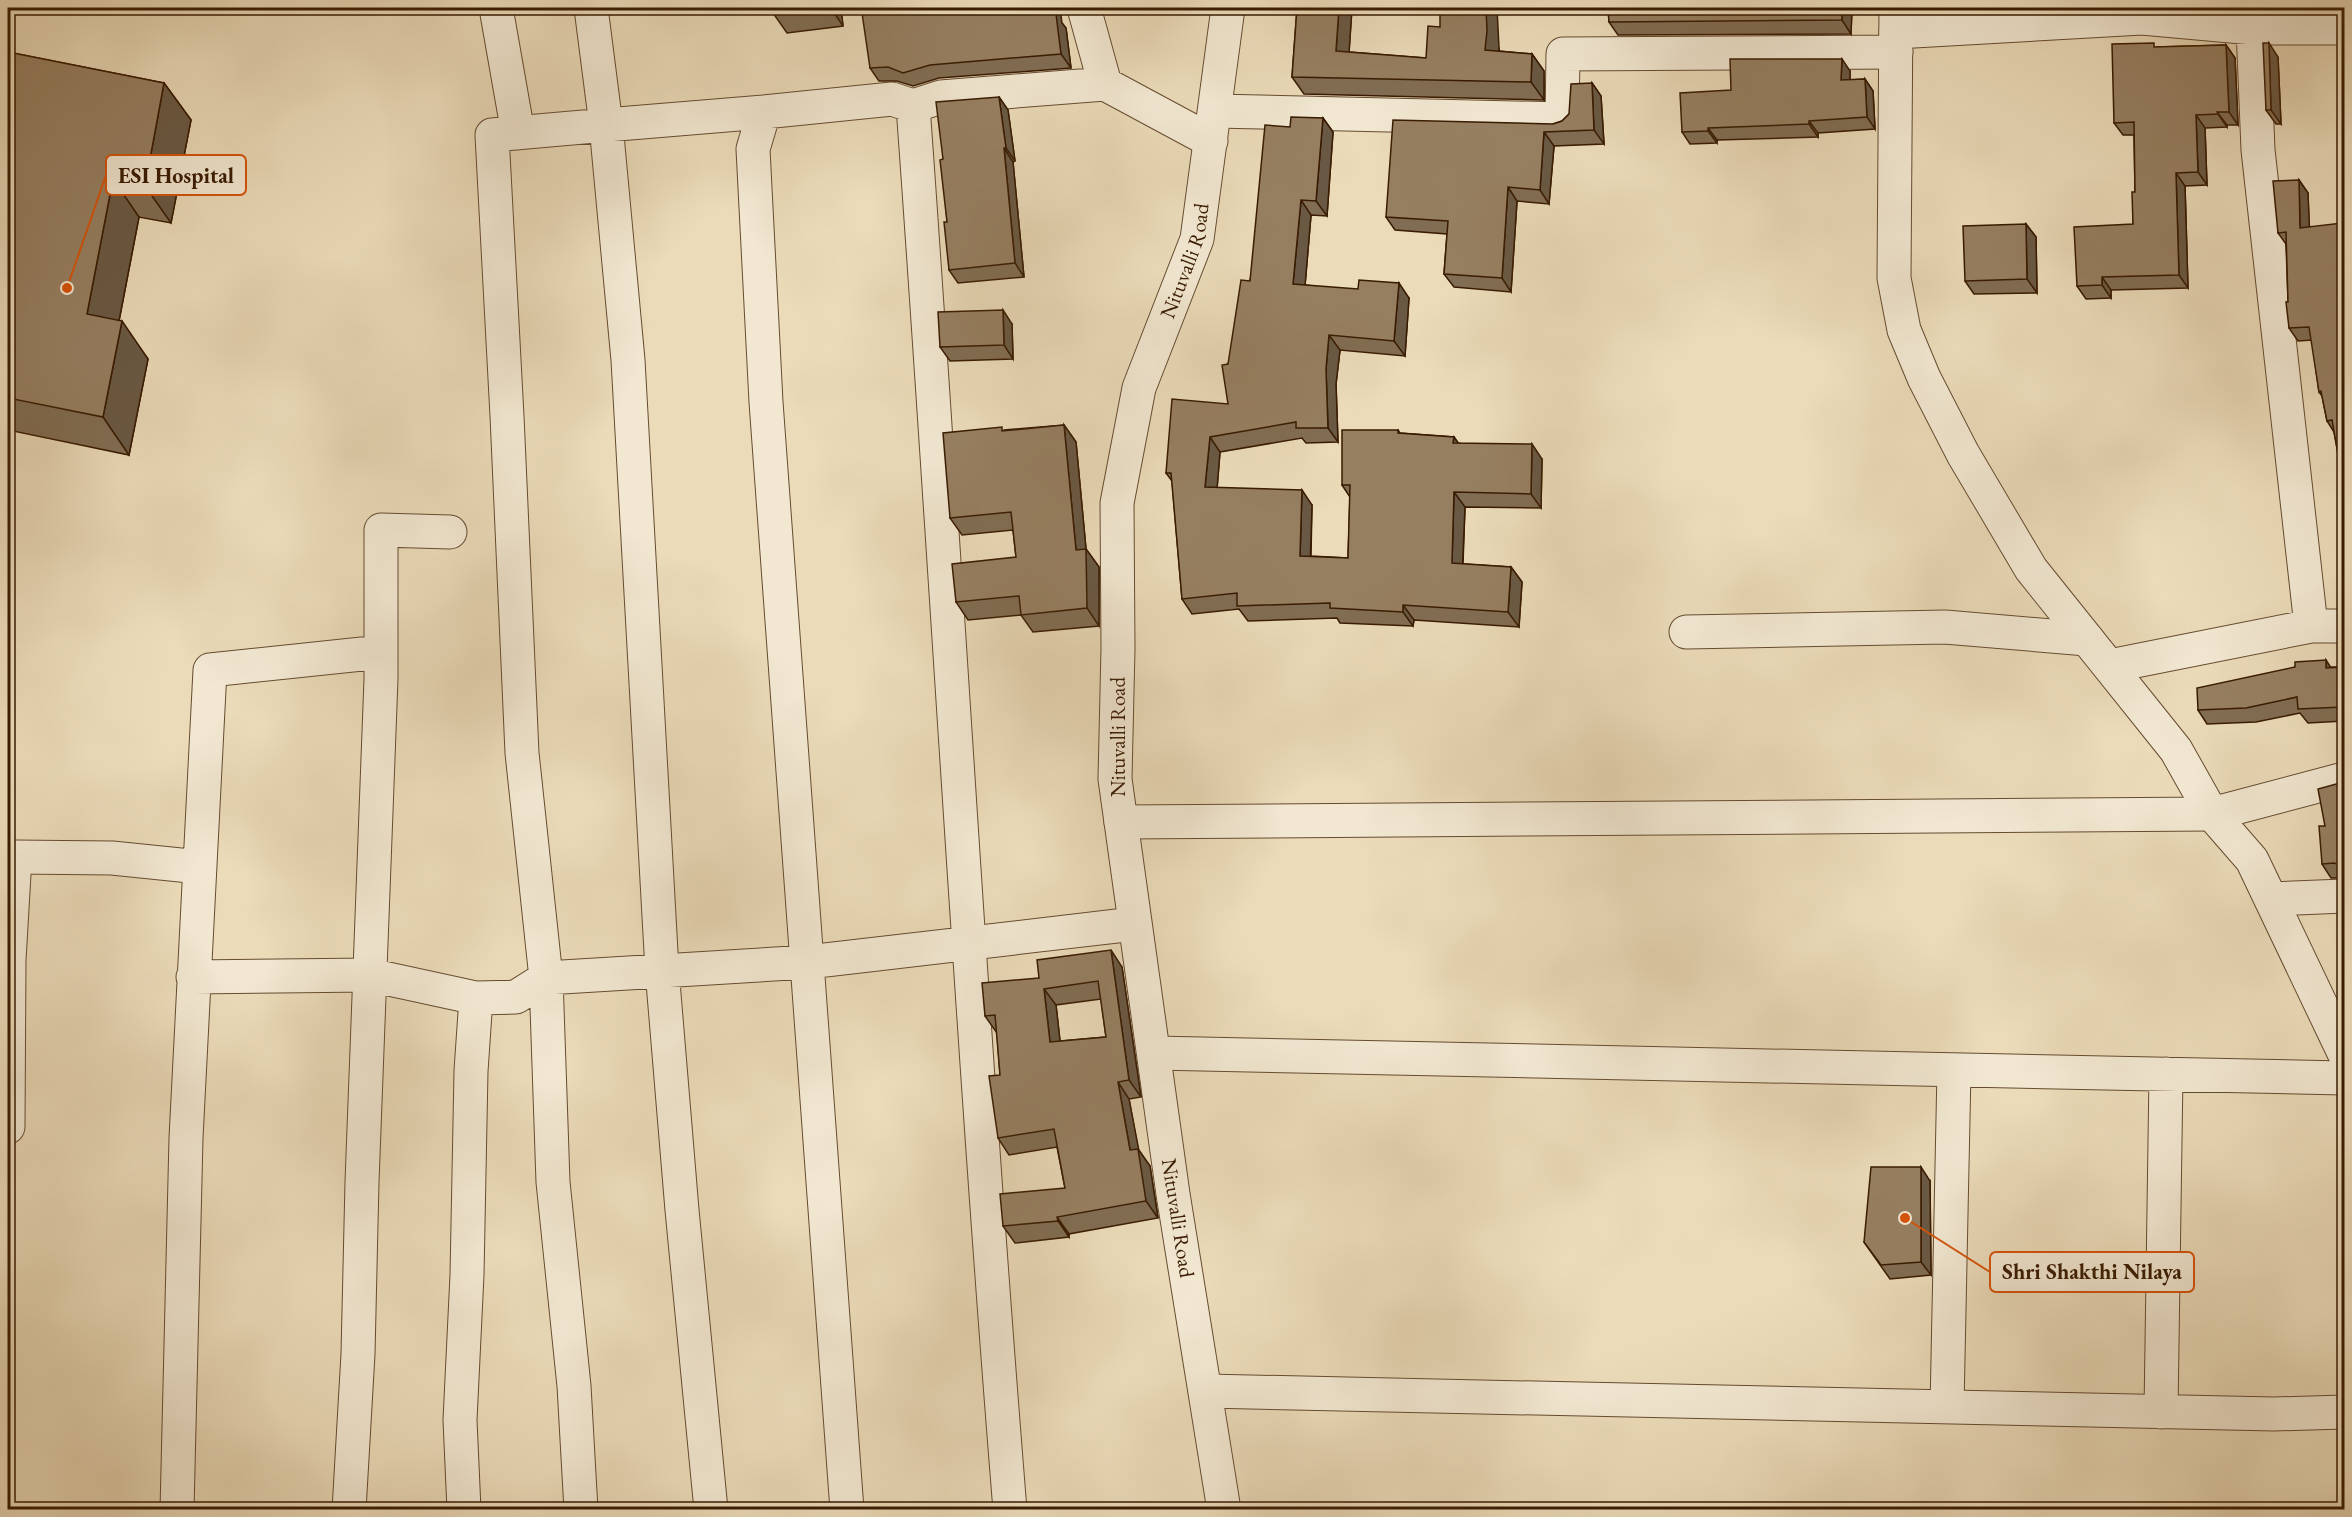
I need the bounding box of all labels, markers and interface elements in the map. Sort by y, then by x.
callout: ESI Hospital [106,155,246,195]
text: ESI Hospital [118,161,234,190]
street label: Nituvalli Road [1153,201,1215,322]
street label: Nituvalli Road [1104,677,1131,797]
street label: Nituvalli Road [1156,1157,1201,1280]
callout: Shri Shakthi Nilaya [1990,1252,2194,1292]
text: Shri Shakthi Nilaya [2002,1257,2182,1286]

